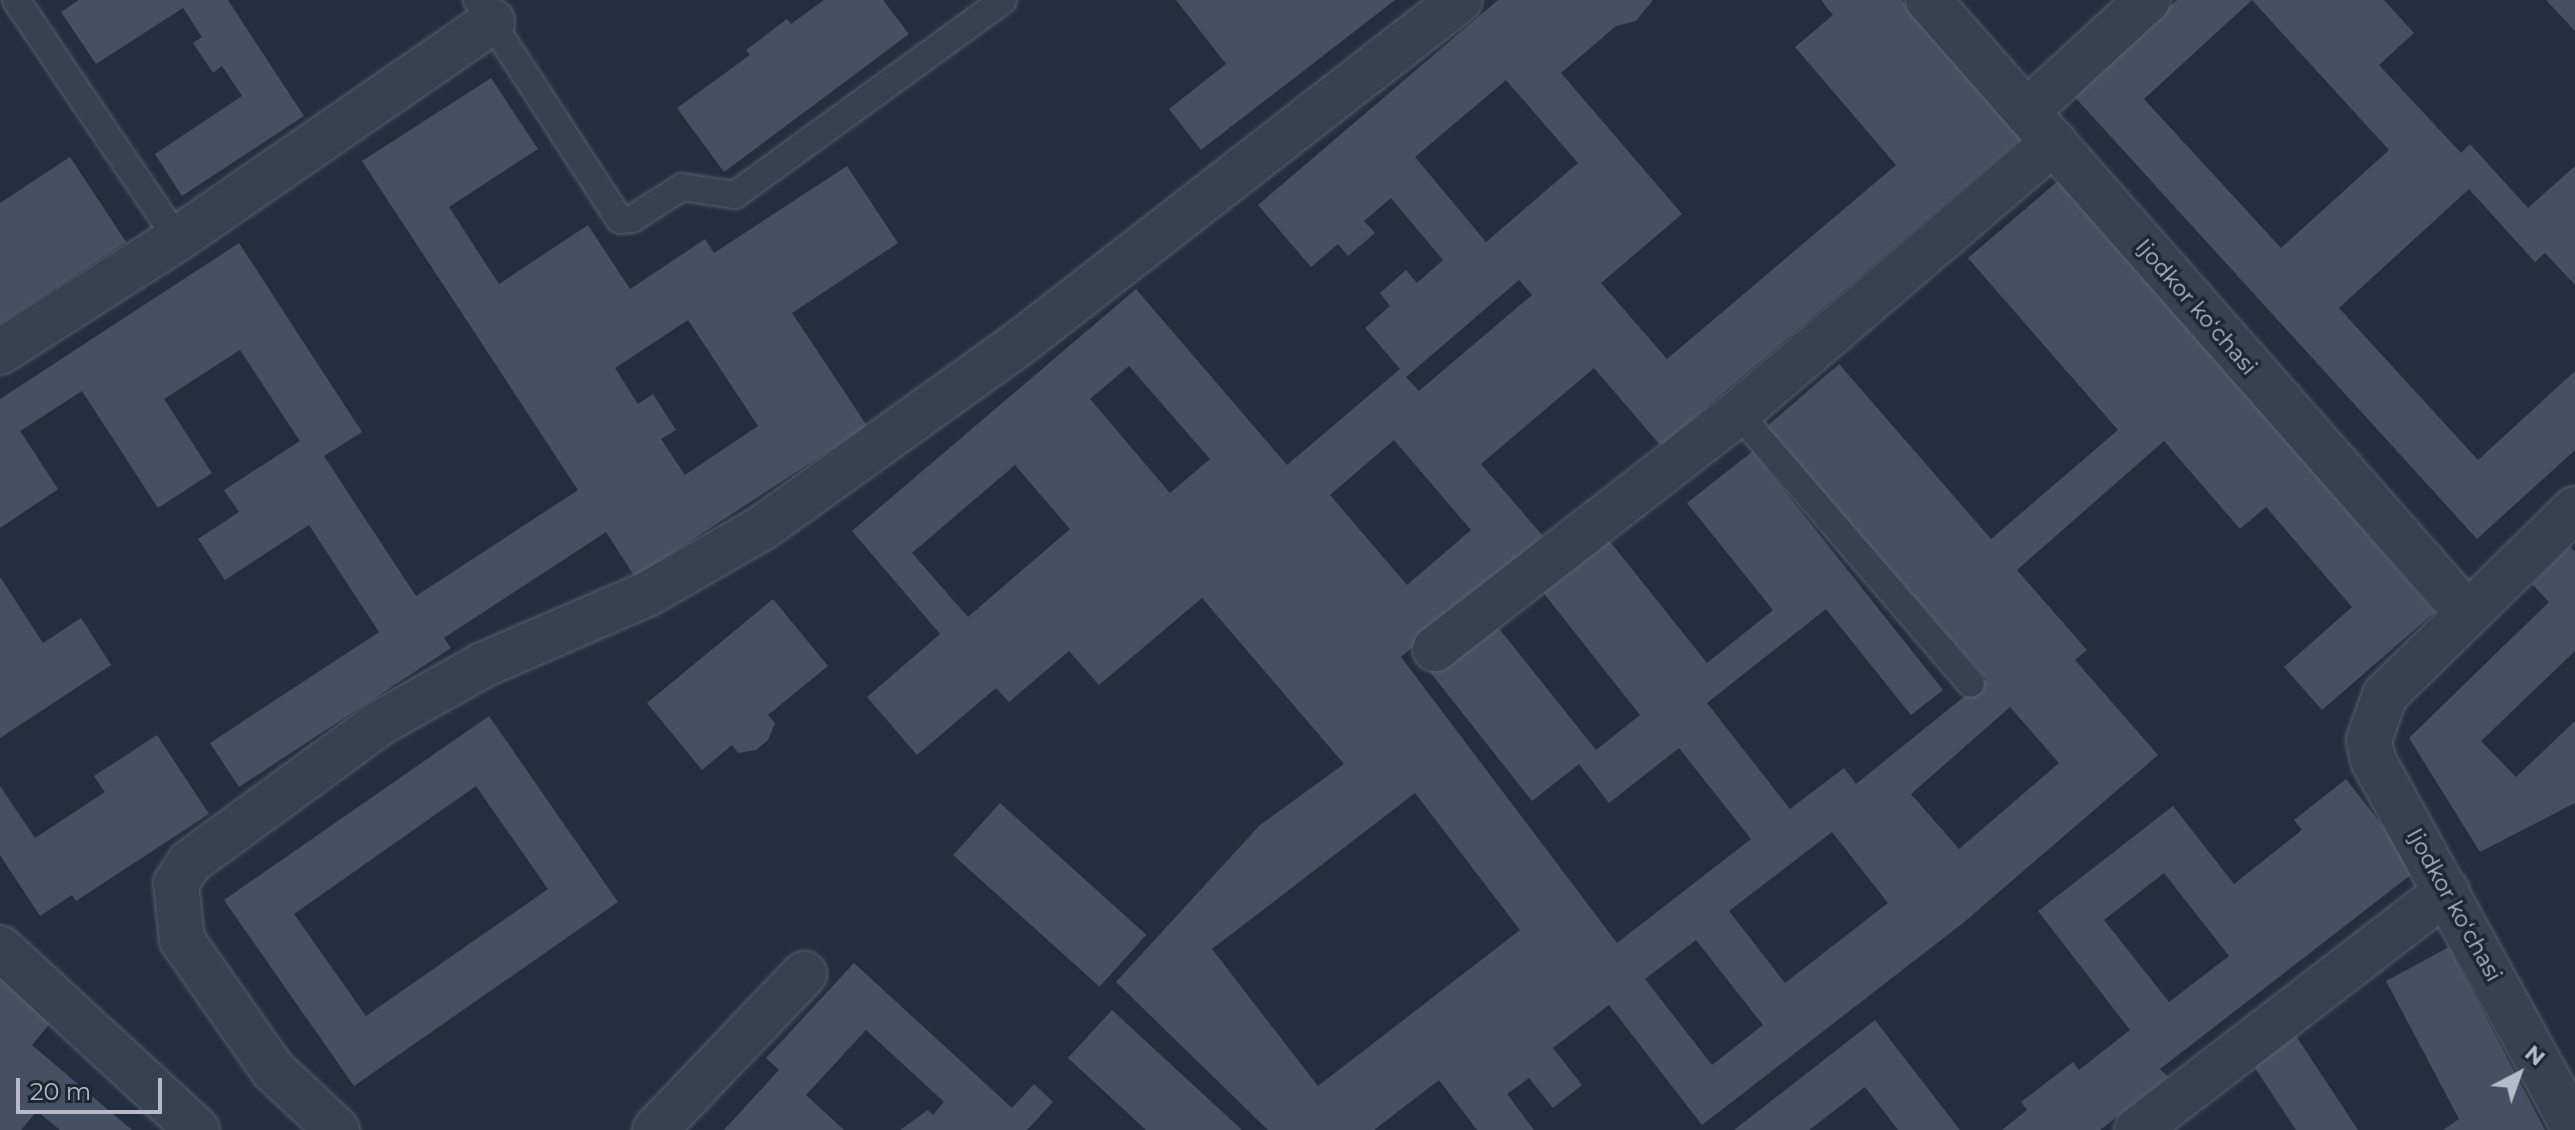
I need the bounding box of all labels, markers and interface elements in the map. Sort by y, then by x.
street label: Ijodkor koʻchasi [2130,234,2262,380]
street label: Ijodkor koʻchasi [2401,824,2507,986]
north arrow [2479,1034,2559,1114]
text: N [2520,1039,2551,1072]
scale bar [20,1062,166,1112]
text: 20 m [30,1077,91,1106]

